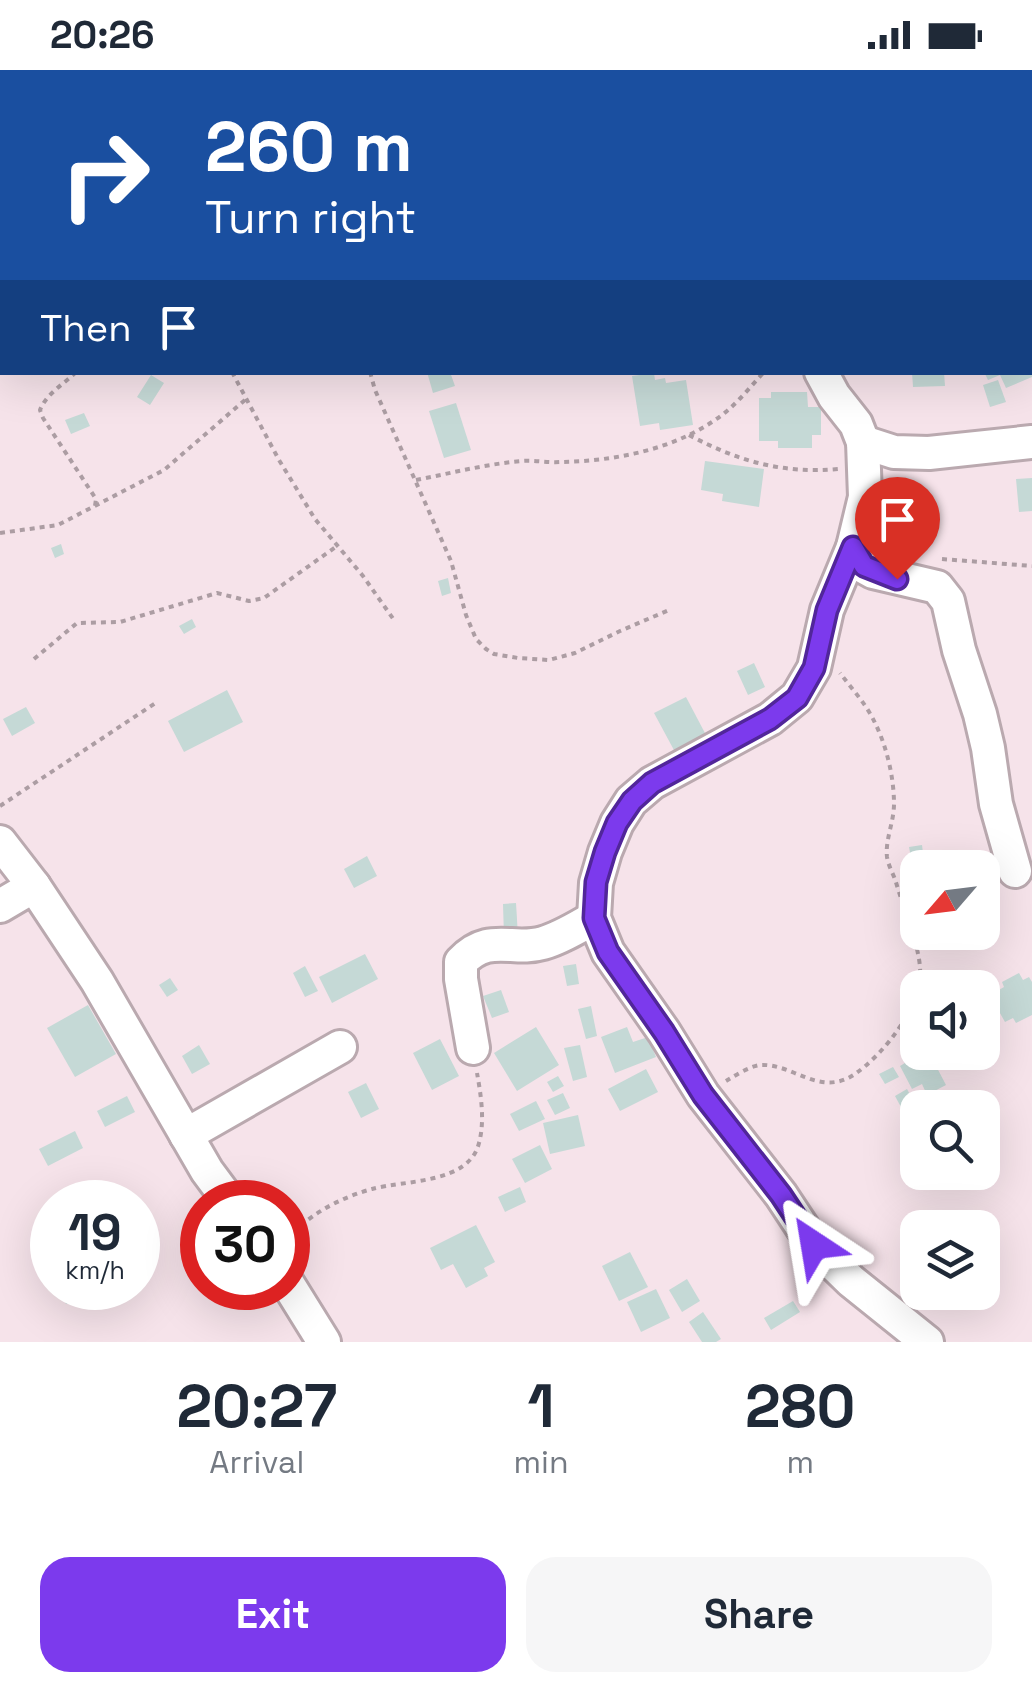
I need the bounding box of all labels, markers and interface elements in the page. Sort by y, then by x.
text: 20:26 [50,11,155,59]
text: 260 m [205,102,413,191]
icon: right [40,110,170,240]
text: Turn right [205,189,416,246]
icon: arrive [151,300,206,355]
text: Then [40,304,131,352]
pin [855,477,940,580]
icon: arrive [870,492,925,547]
north arrow [900,850,1000,950]
map controls [900,850,1000,1310]
button: sound [900,970,1000,1070]
button: search [900,1090,1000,1190]
speed limit sign: 30 [180,1180,310,1310]
position arrow [762,1193,866,1297]
text: 19 [68,1201,122,1265]
button: layers [900,1210,1000,1310]
text: km/h [65,1254,125,1286]
text: 20:27 [176,1368,337,1445]
text: 1 [527,1368,555,1445]
text: 280 [745,1368,856,1445]
text: Arrival [209,1442,304,1482]
text: min [514,1442,569,1482]
text: m [786,1442,814,1482]
button: Exit [40,1557,506,1672]
button: Share [526,1557,992,1672]

